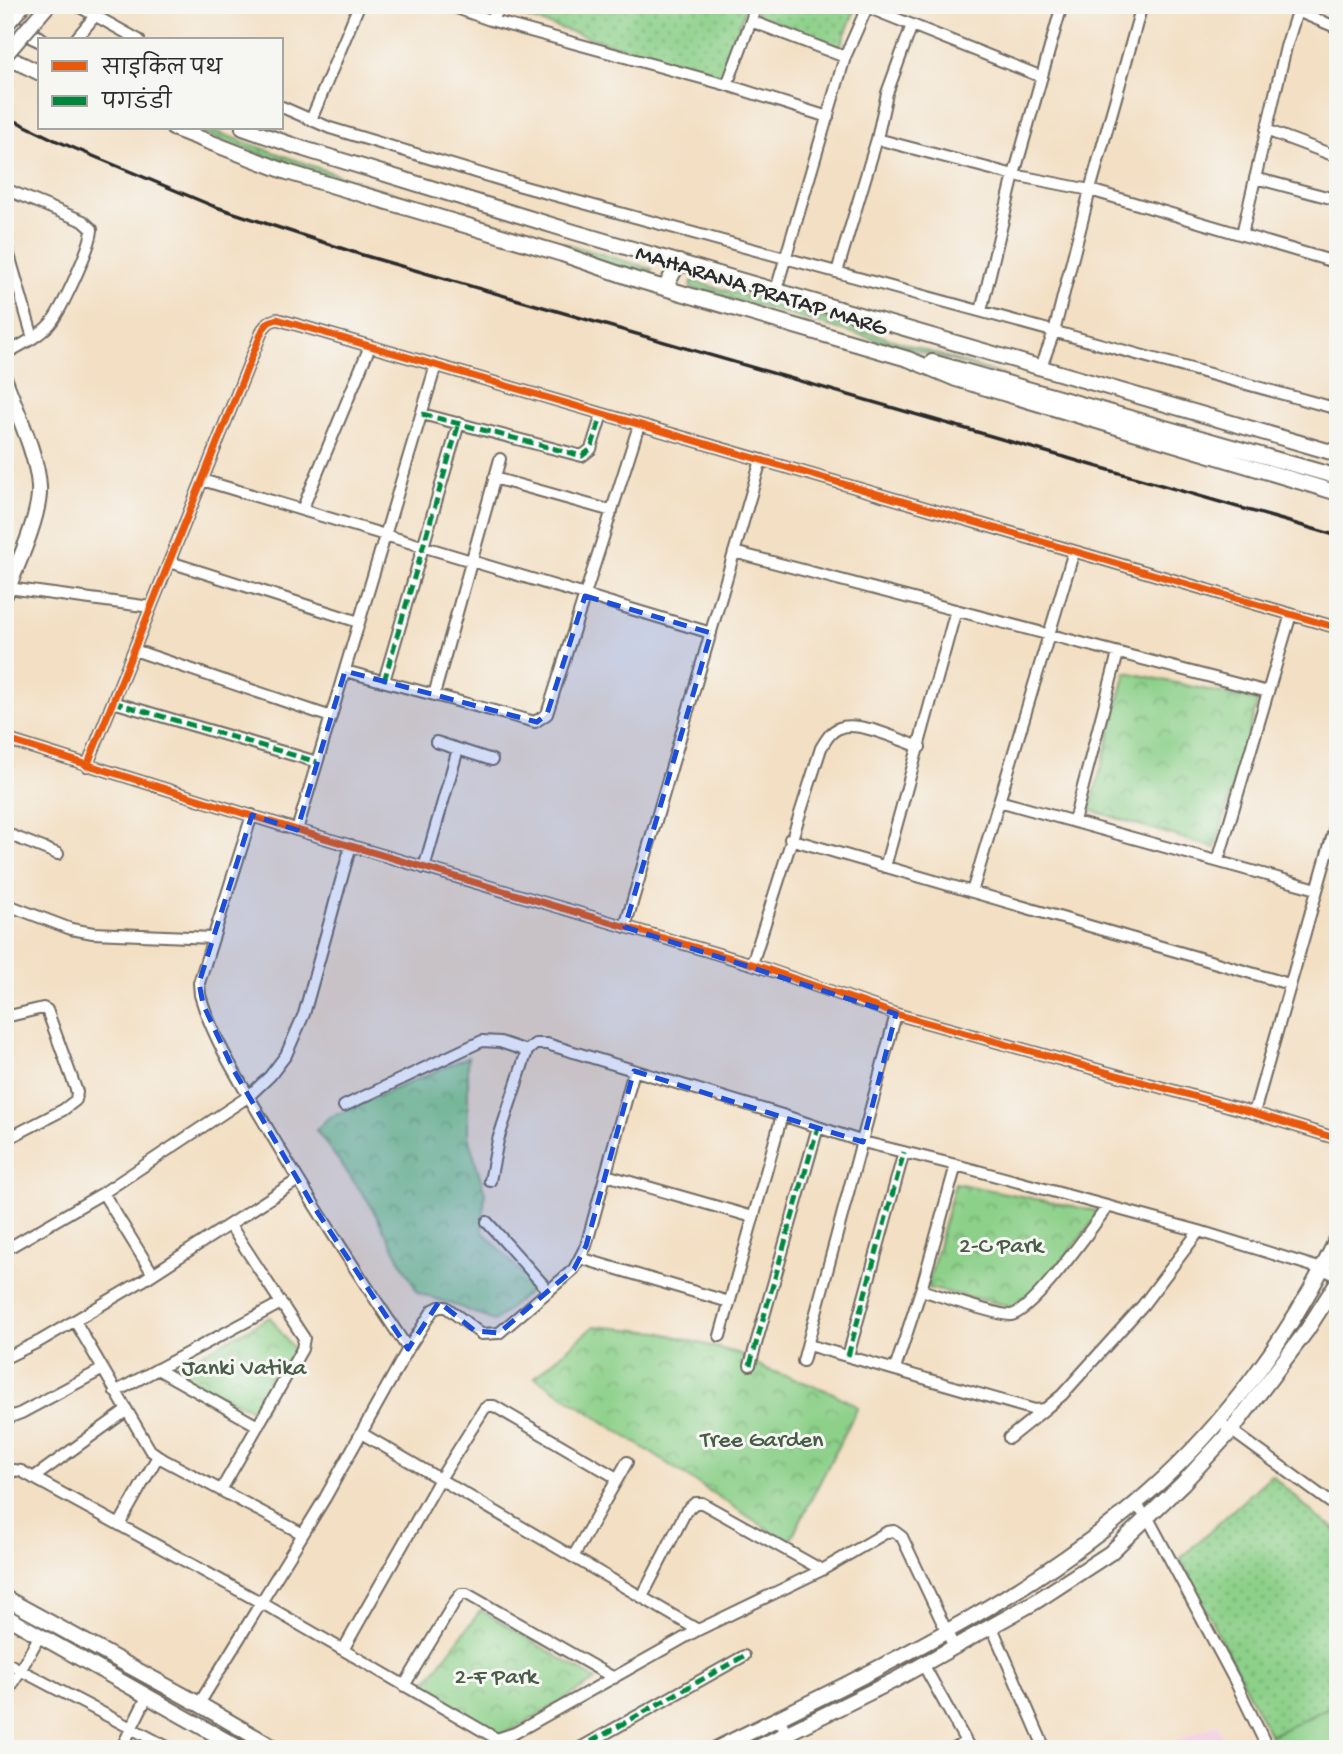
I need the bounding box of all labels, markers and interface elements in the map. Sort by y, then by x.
legend [38,38,284,130]
text: साइकिल पथ [101,51,223,83]
text: पगडंडी [101,85,173,117]
street label: MAHARANA PRATAP MARG [632,240,891,344]
park label: 2-C Park [959,1233,1045,1262]
park label: Janki Vatika [182,1355,307,1384]
park label: Tree Garden [699,1427,824,1456]
park label: 2-F Park [454,1664,540,1693]

